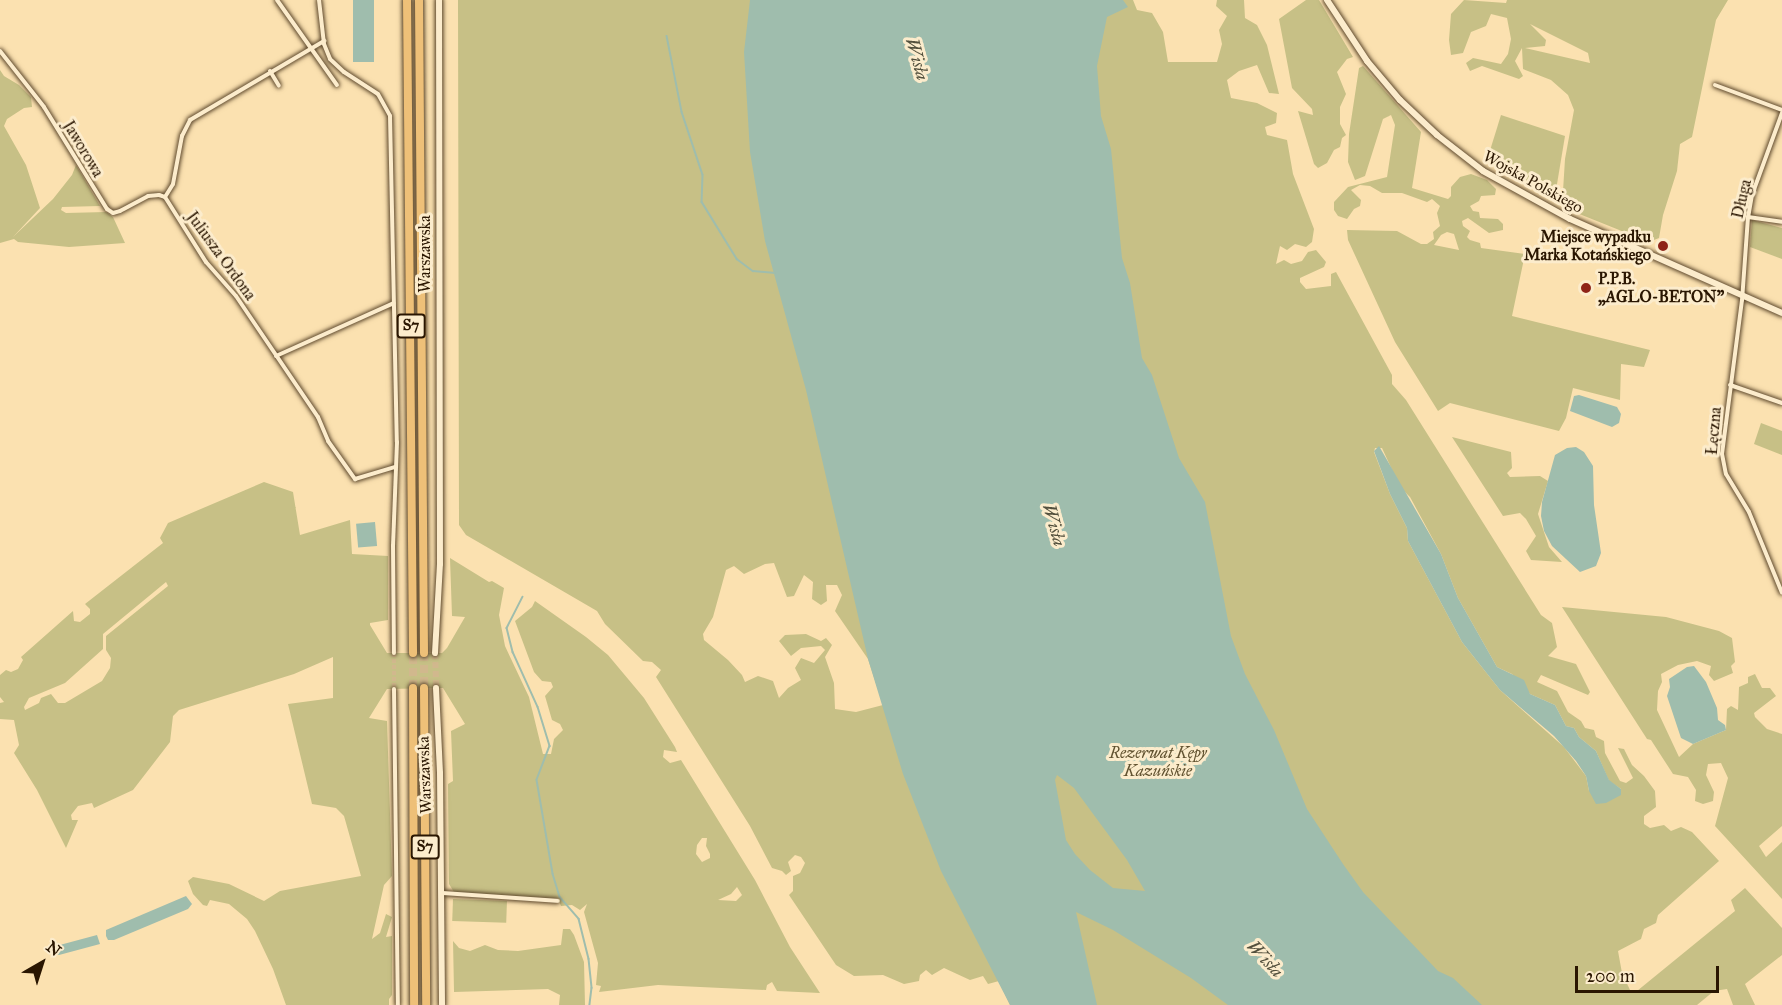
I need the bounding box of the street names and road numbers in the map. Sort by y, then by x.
street label: Jaworowa [59,117,107,181]
street label: Wojska Polskiego [1480,147,1586,217]
street label: Długa [1728,178,1756,220]
street label: Juliusza Ordona [182,208,260,304]
street label: Warszawska [415,215,435,293]
road number: S7 [396,314,426,338]
street label: Łęczna [1702,406,1726,456]
street label: Warszawska [414,736,436,814]
road number: S7 [410,835,440,859]

